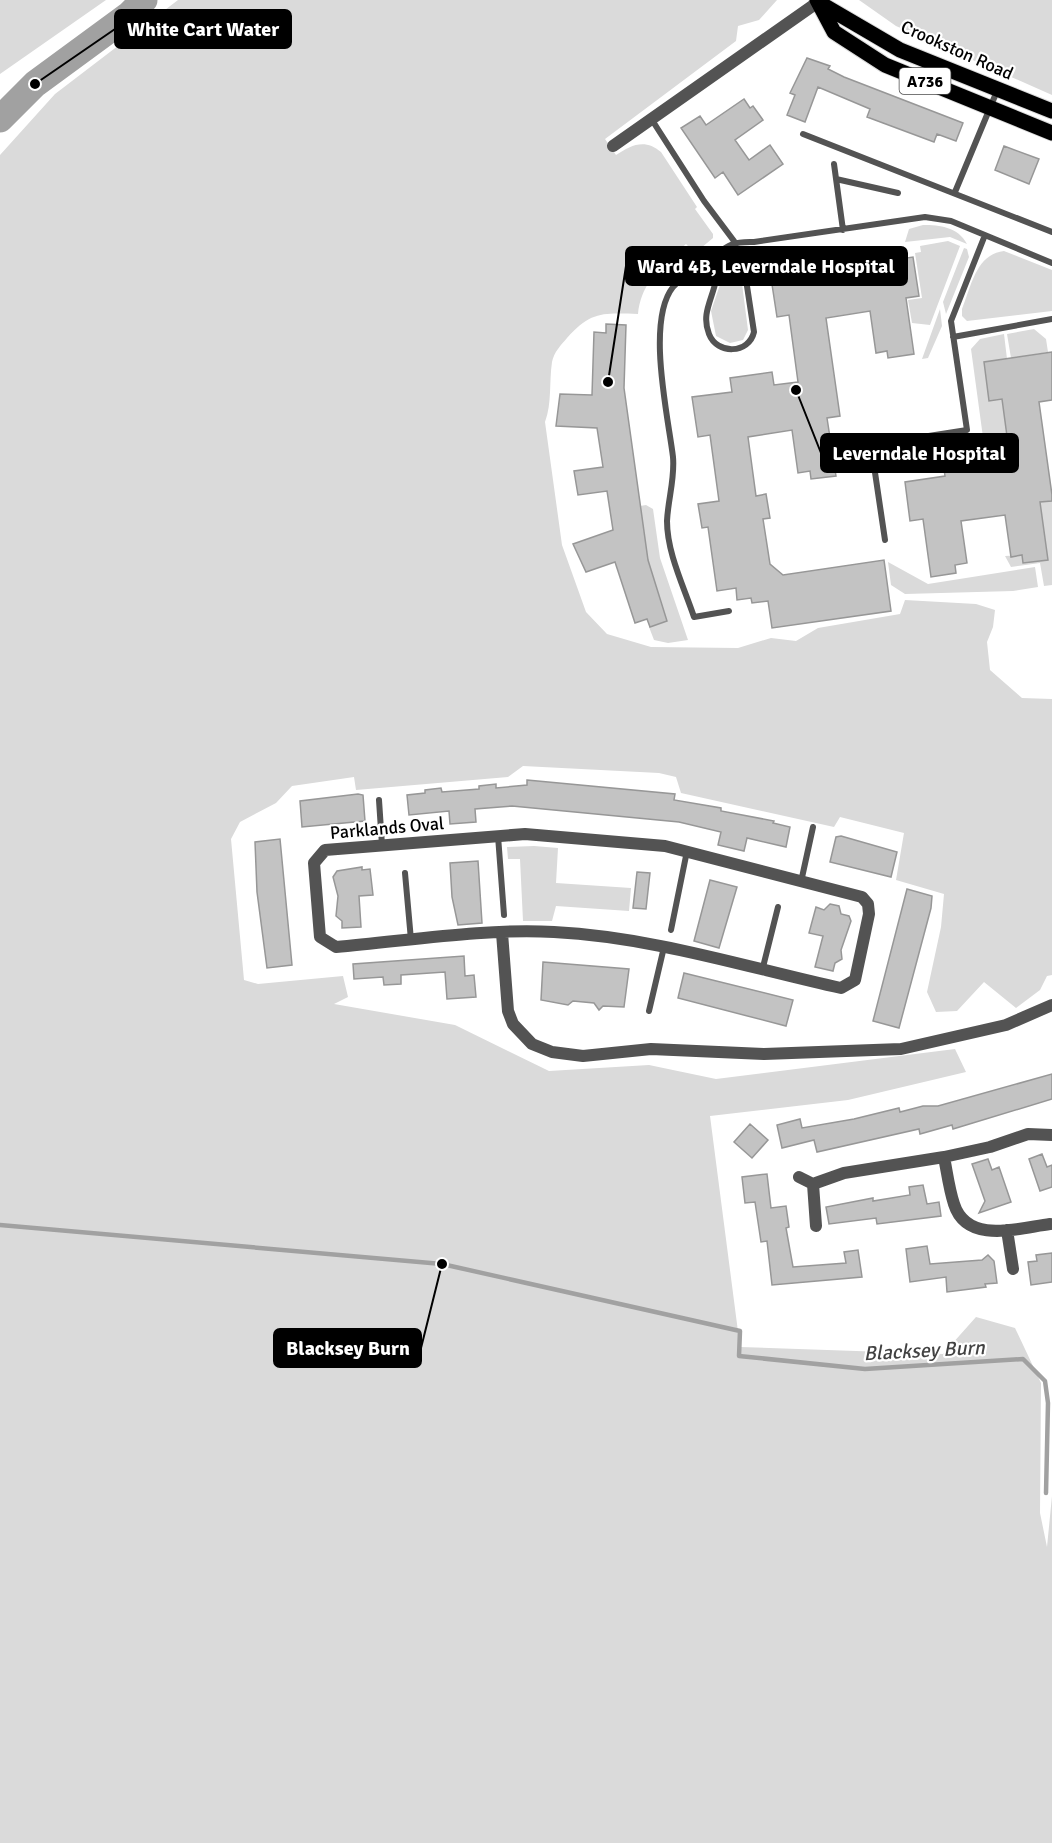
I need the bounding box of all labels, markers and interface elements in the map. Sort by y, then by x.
callout: White Cart Water [115,10,291,48]
street label: Crookston Road [897,15,1017,85]
text: White Cart Water [127,17,279,42]
road number: A736 [900,68,950,94]
callout: Ward 4B, Leverndale Hospital [626,247,907,285]
text: Ward 4B, Leverndale Hospital [637,254,895,279]
callout: Leverndale Hospital [821,434,1018,472]
text: Leverndale Hospital [832,441,1006,466]
street label: Parklands Oval [329,812,445,844]
callout: Blacksey Burn [274,1329,421,1367]
water label: Blacksey Burn [863,1335,986,1366]
text: Blacksey Burn [286,1336,410,1361]

